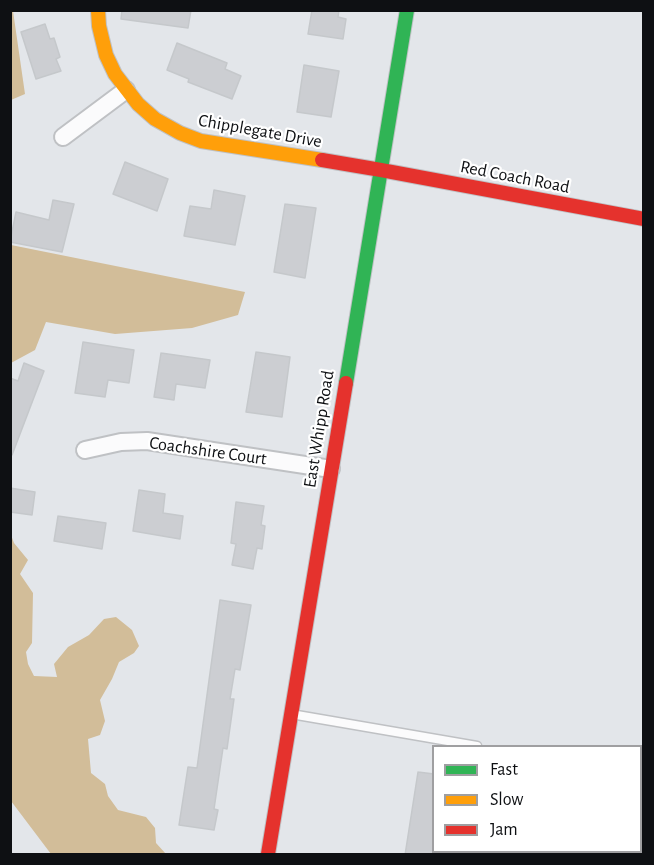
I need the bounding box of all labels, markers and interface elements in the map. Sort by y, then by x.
street label: Chipplegate Drive [197,110,323,152]
street label: Red Coach Road [458,156,572,198]
street label: East Whipp Road [299,369,339,489]
street label: Coachshire Court [148,432,268,470]
legend [432,745,642,853]
text: Fast [490,761,518,779]
text: Slow [490,791,523,809]
text: Jam [490,821,518,839]

